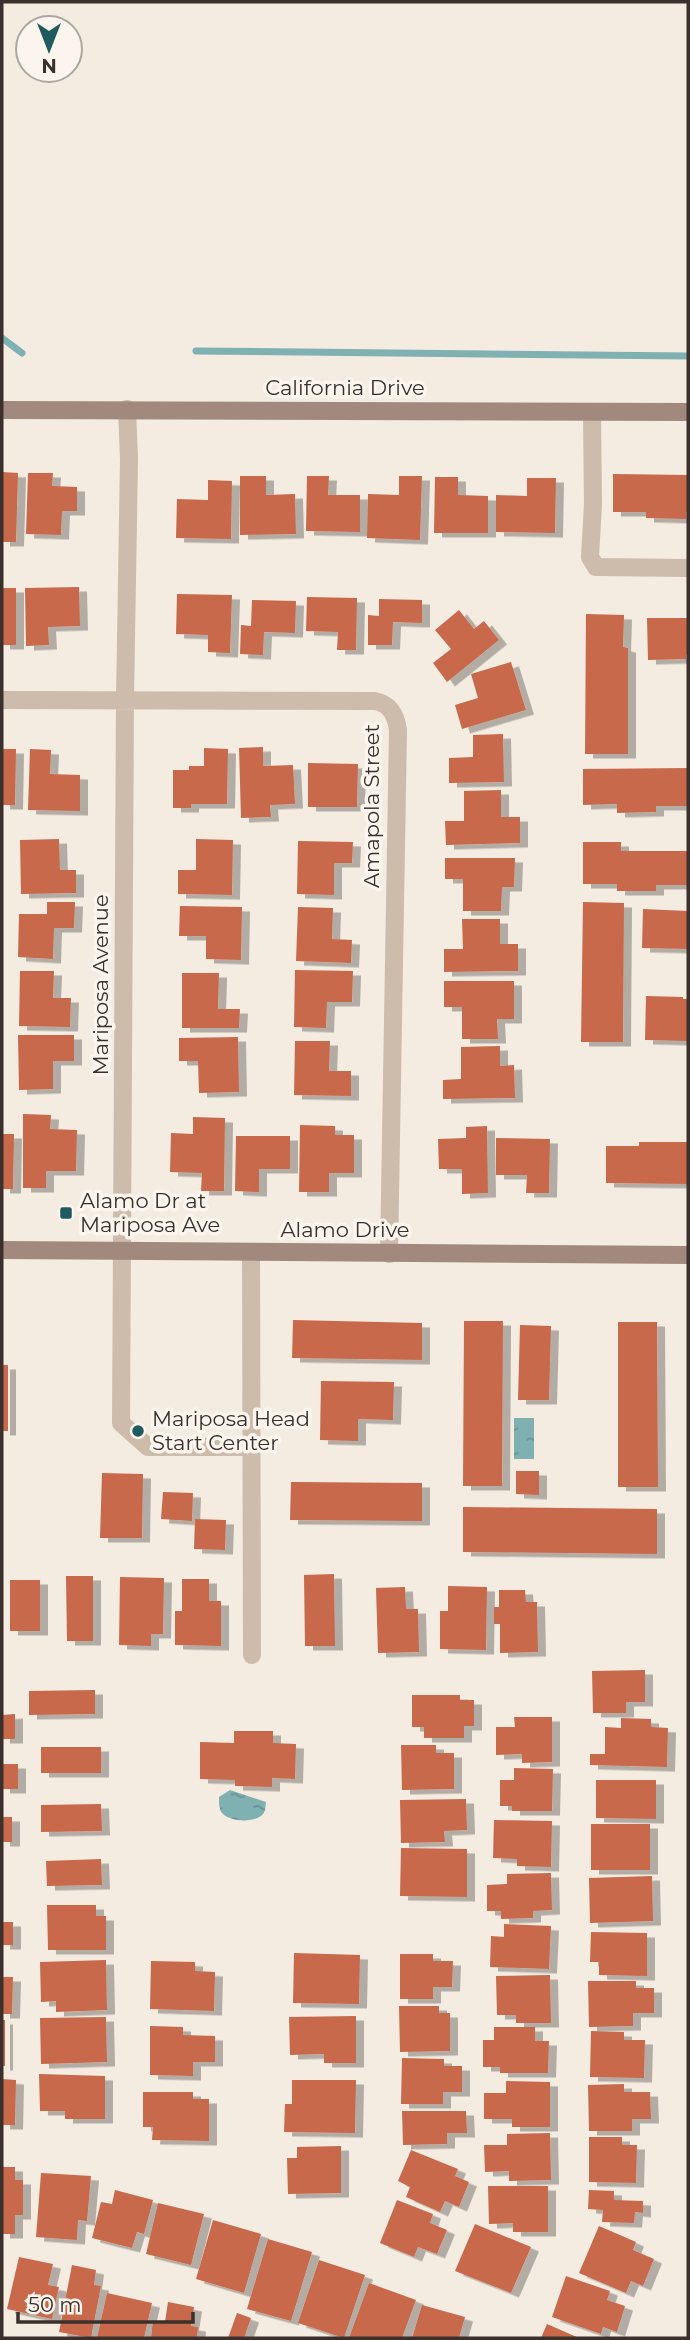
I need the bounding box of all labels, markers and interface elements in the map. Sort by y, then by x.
north arrow [14,14,84,84]
text: N [41,54,57,77]
street label: California Drive [265,375,425,400]
street label: Amapola Street [359,724,384,888]
street label: Mariposa Avenue [88,894,113,1076]
place label: Alamo Dr at Mariposa Ave [80,1188,220,1237]
marker: Alamo Dr at Mariposa Ave [58,1205,74,1221]
street label: Alamo Drive [280,1217,410,1242]
place label: Mariposa Head Start Center [152,1406,310,1455]
marker: Mariposa Head Start Center [130,1423,146,1439]
scale bar [18,2280,192,2324]
text: 50 m [28,2292,82,2317]

